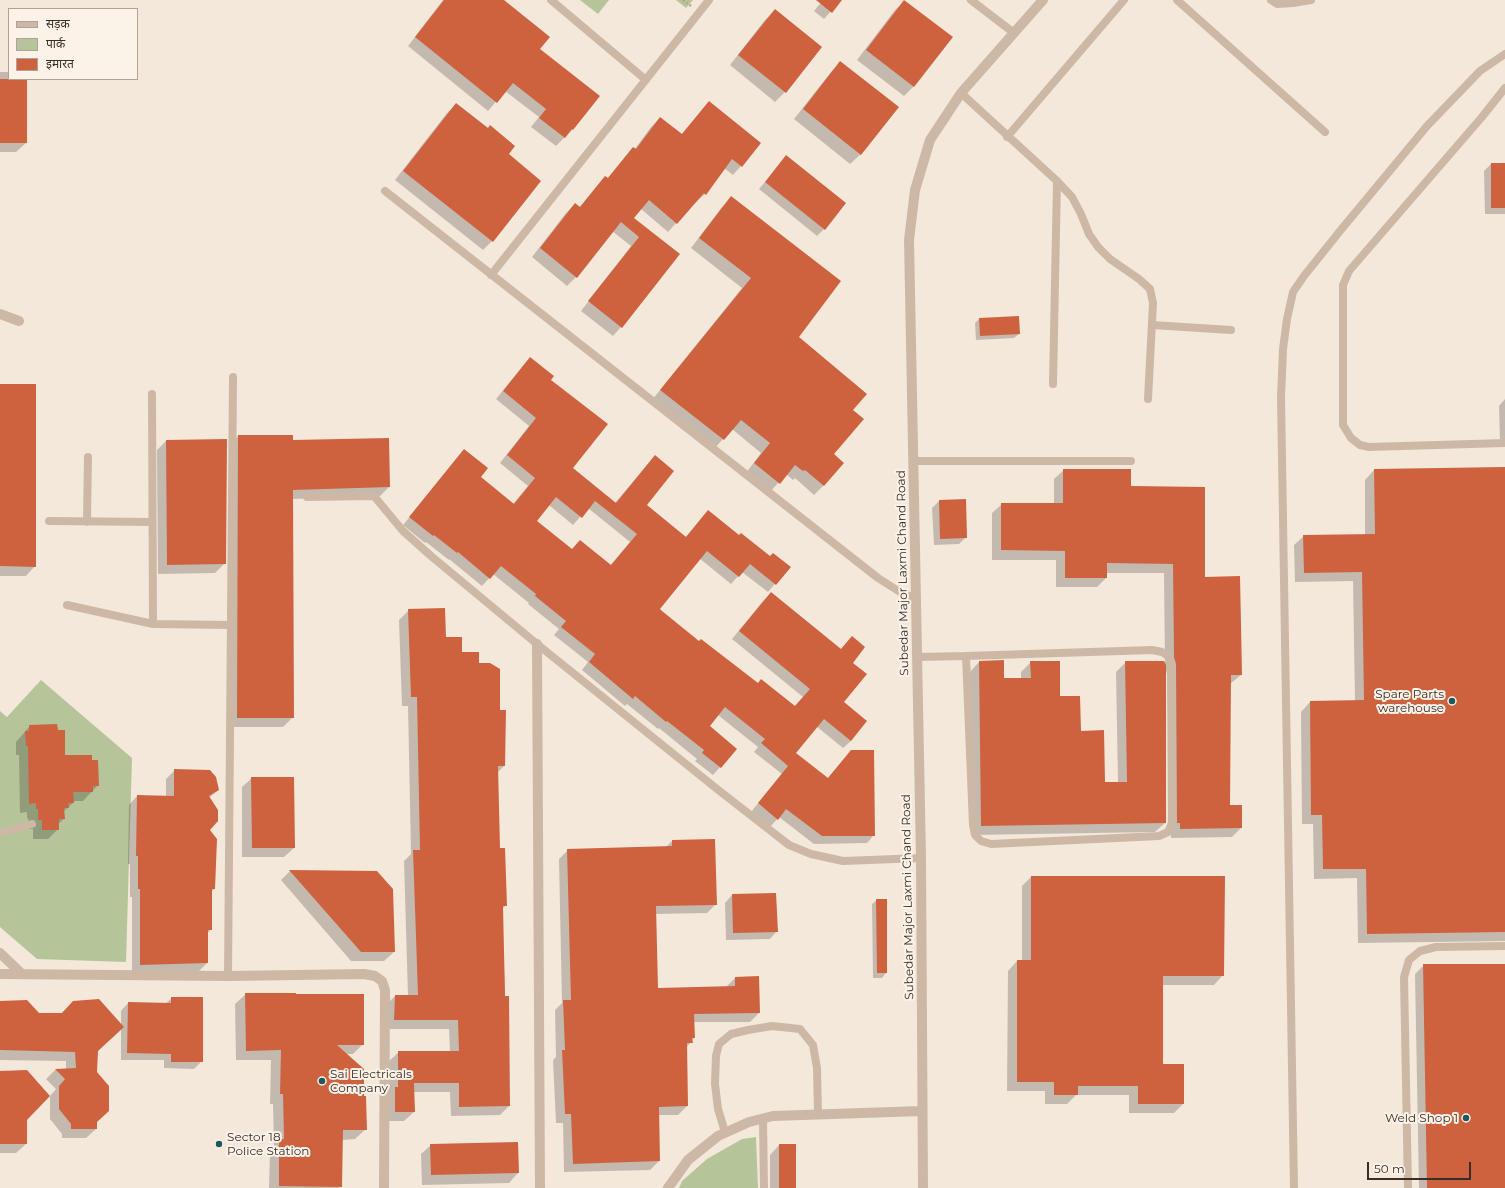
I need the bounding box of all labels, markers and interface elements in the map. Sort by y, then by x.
legend [8,8,138,80]
text: सड़क [46,16,70,31]
text: पार्क [46,36,65,51]
text: इमारत [46,56,74,71]
street label: Subedar Major Laxmi Chand Road [894,470,912,676]
place label: Spare Parts warehouse [1375,687,1444,715]
marker: Spare Parts warehouse [1447,696,1457,706]
street label: Subedar Major Laxmi Chand Road [899,794,917,1000]
place label: Sai Electricals Company [330,1067,412,1095]
marker: Sai Electricals Company [317,1076,327,1086]
place label: Weld Shop 1 [1385,1111,1458,1125]
marker: Weld Shop 1 [1461,1113,1471,1123]
place label: Sector 18 Police Station [227,1130,309,1158]
marker: Sector 18 Police Station [214,1139,224,1149]
scale bar [1369,1154,1473,1180]
text: 50 m [1374,1161,1405,1176]

